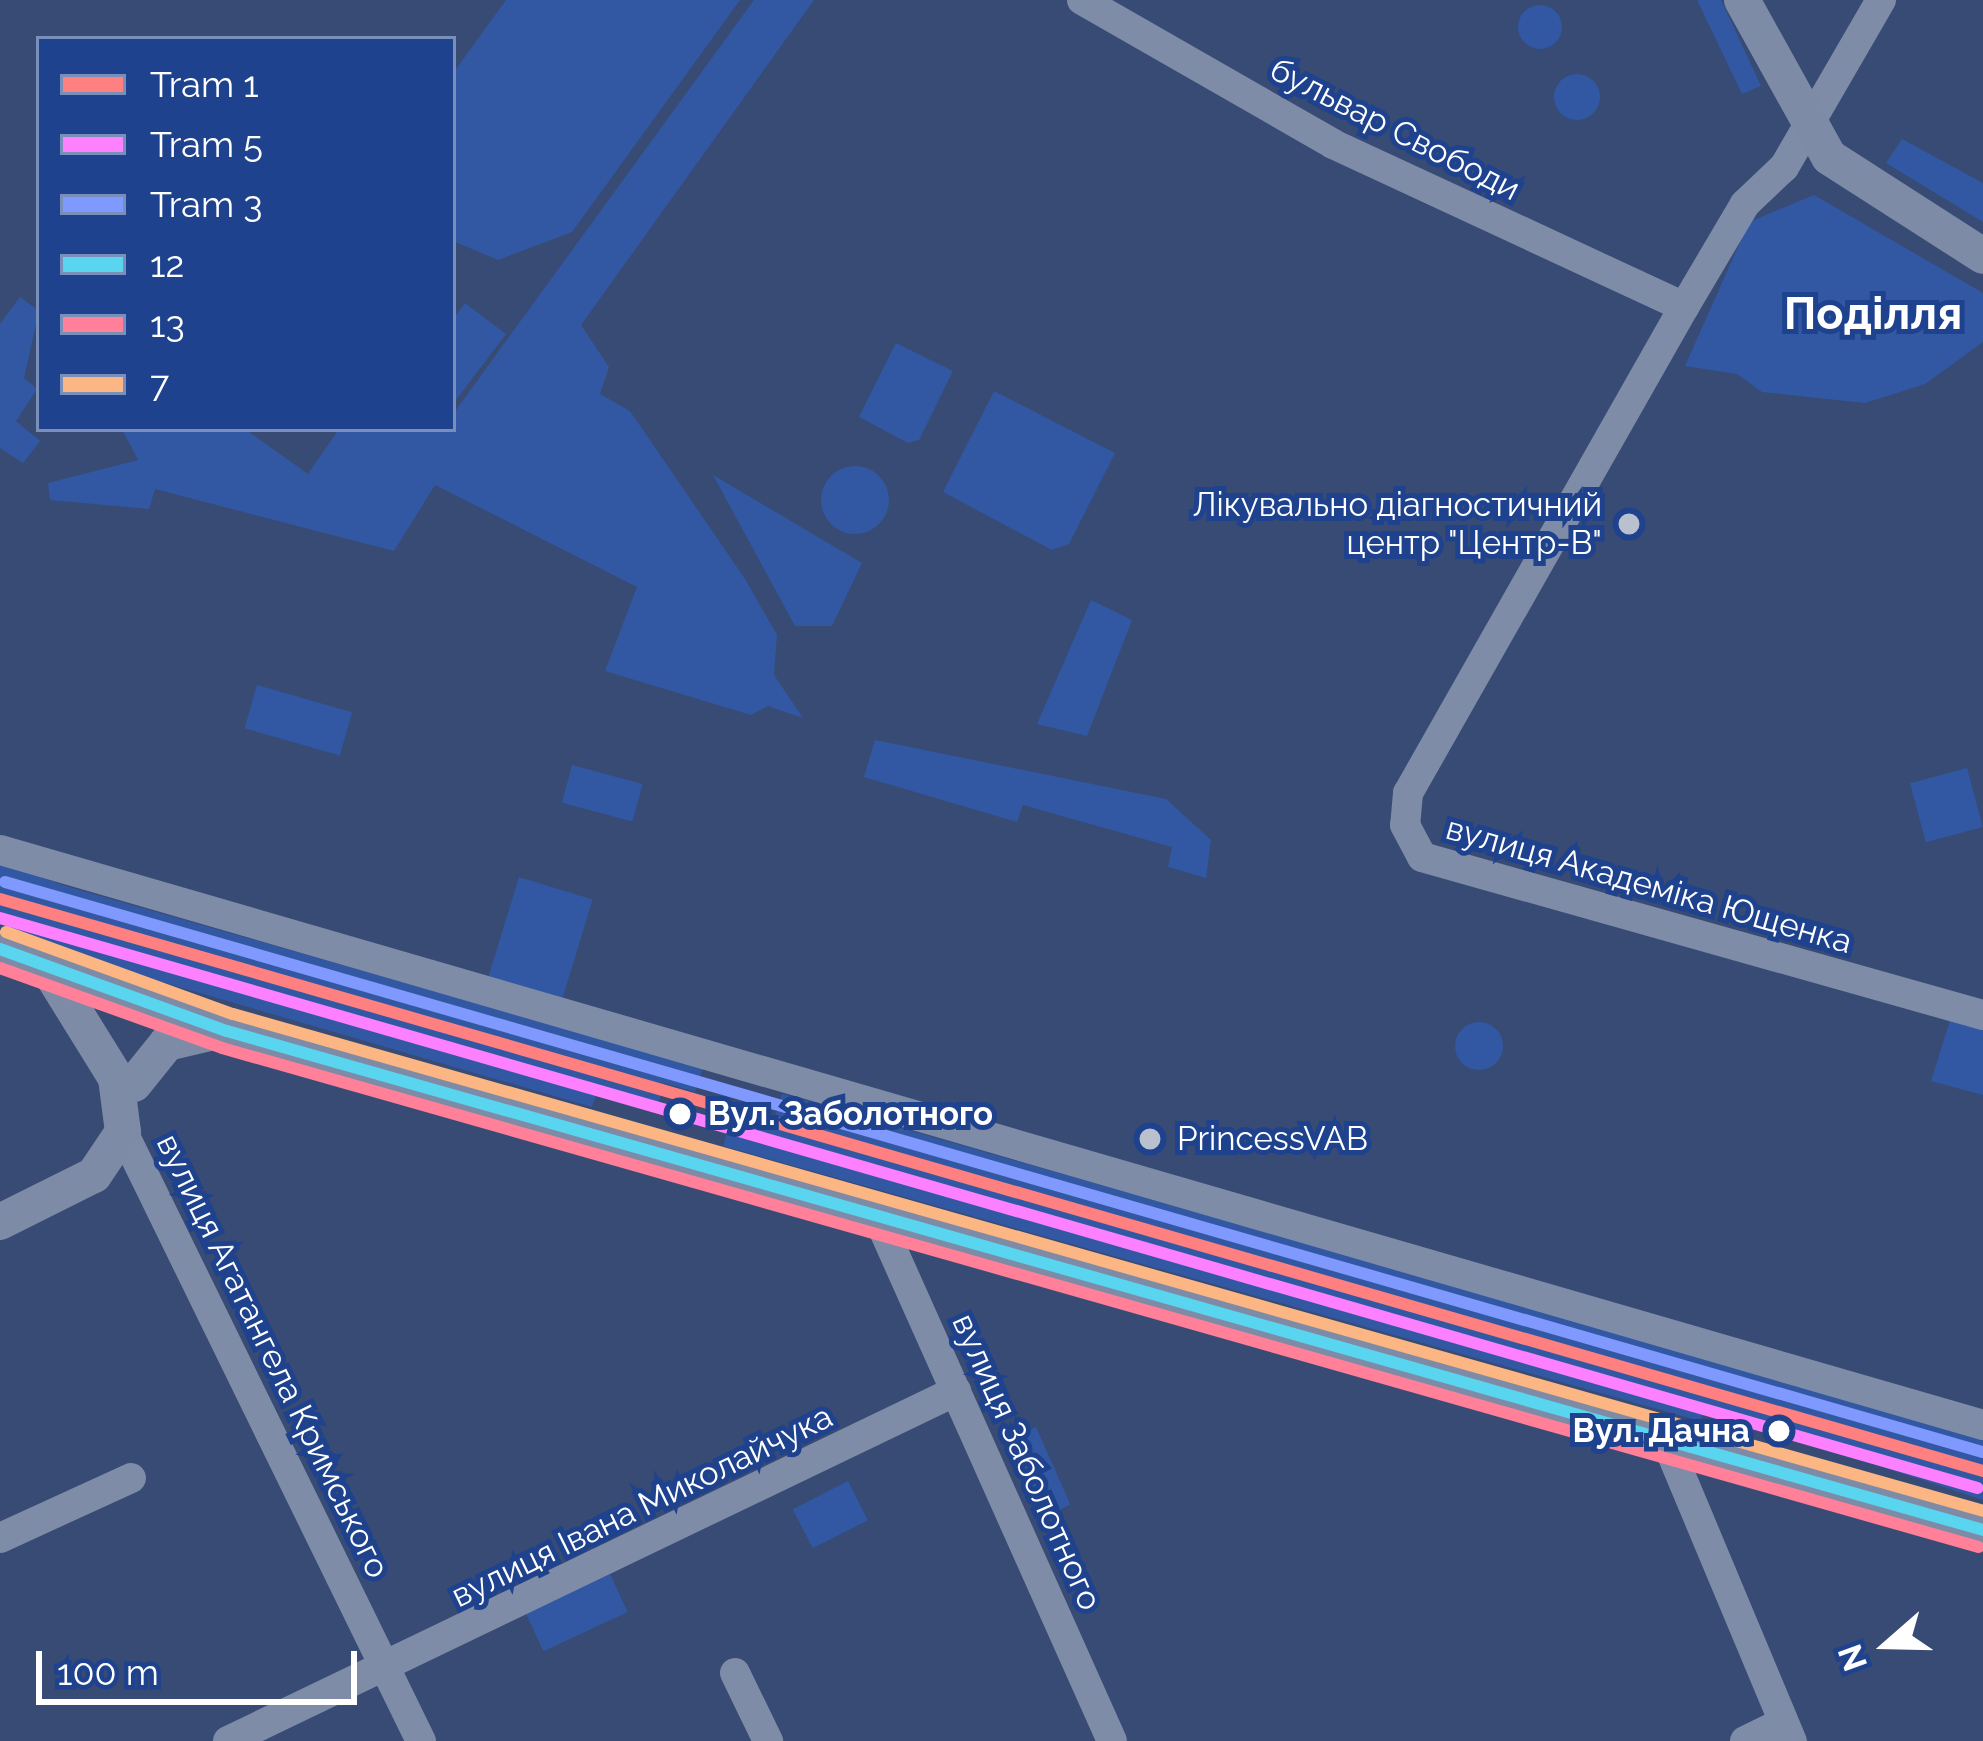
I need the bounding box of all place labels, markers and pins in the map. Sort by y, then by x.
place label: Лікувально діагностичний центр "Центр-В" [1192,485,1602,563]
marker: Лікувально діагностичний центр "Центр-В" [1613,508,1645,540]
place label: Вул. Заболотного [708,1094,993,1134]
marker: Вул. Заболотного [663,1097,697,1131]
place label: PrincessVAB [1177,1119,1368,1159]
marker: PrincessVAB [1134,1123,1166,1155]
place label: Вул. Дачна [1572,1411,1750,1451]
marker: Вул. Дачна [1762,1414,1796,1448]

